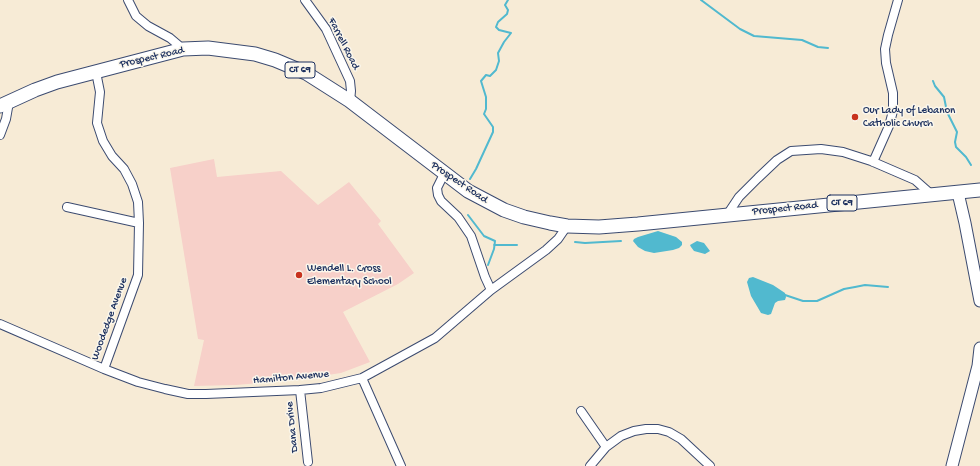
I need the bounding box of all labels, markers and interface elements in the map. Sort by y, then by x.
street label: Farrell Road [324,16,362,72]
street label: Prospect Road [119,44,185,72]
road number: CT 69 [285,62,315,78]
place label: Our Lady of Lebanon Catholic Church [863,104,955,130]
marker: Our Lady of Lebanon Catholic Church [850,112,860,122]
street label: Prospect Road [428,159,490,207]
road number: CT 69 [827,195,857,211]
street label: Prospect Road [752,199,818,219]
place label: Wendell L. Cross Elementary School [307,262,392,288]
marker: Wendell L. Cross Elementary School [294,270,304,280]
street label: Woodedge Avenue [89,276,131,362]
street label: Hamilton Avenue [253,368,329,388]
street label: Dana Drive [284,401,302,453]

